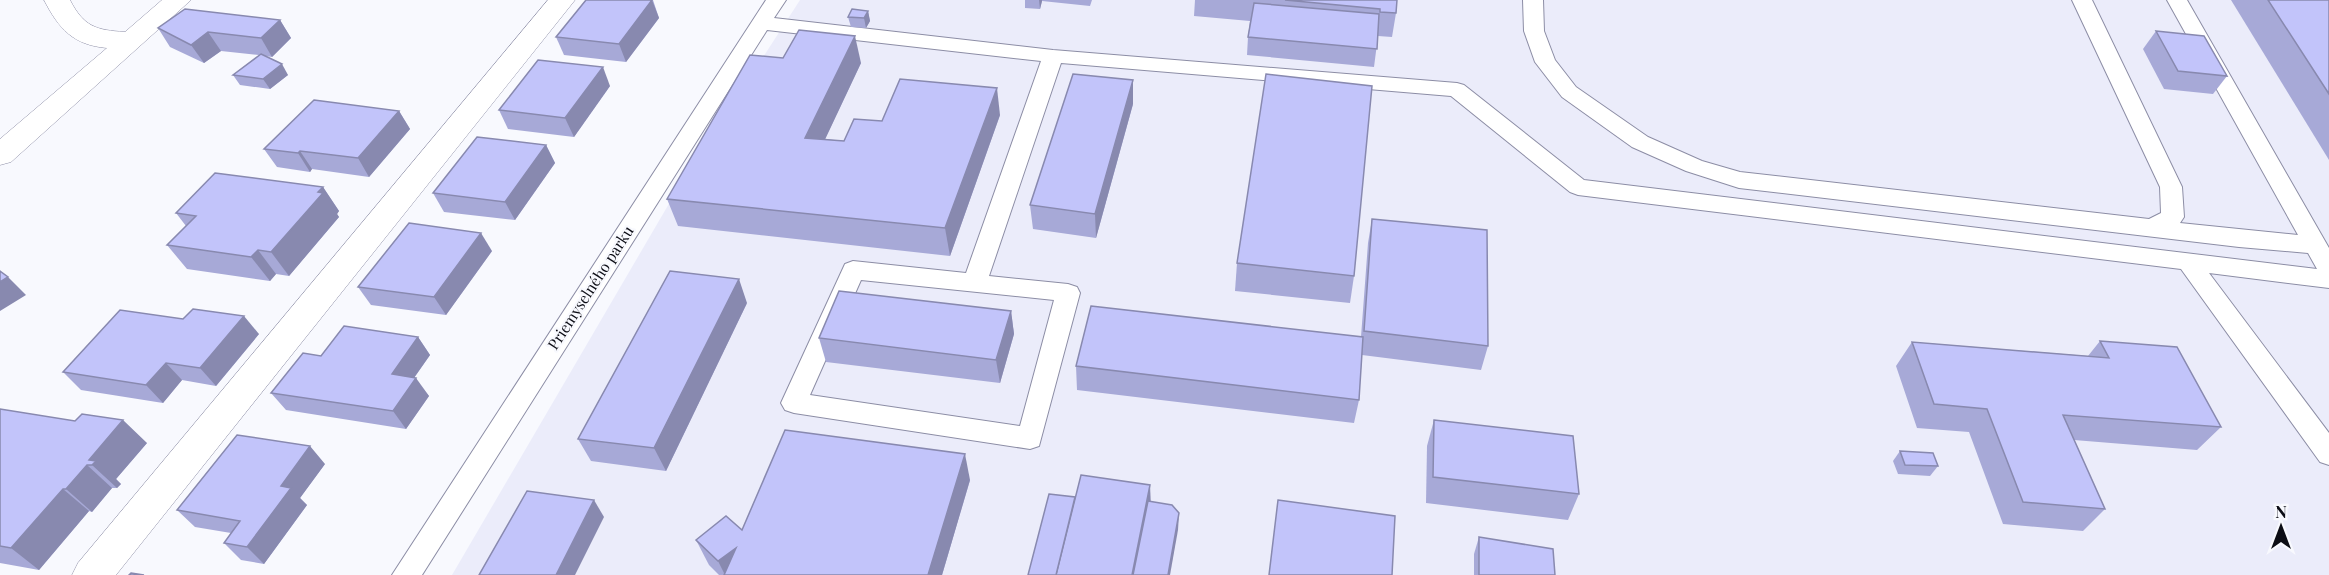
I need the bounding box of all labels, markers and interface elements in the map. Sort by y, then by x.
street label: Priemyselného parku [543,222,638,353]
north arrow [2251,497,2311,557]
text: N [2275,501,2287,522]

